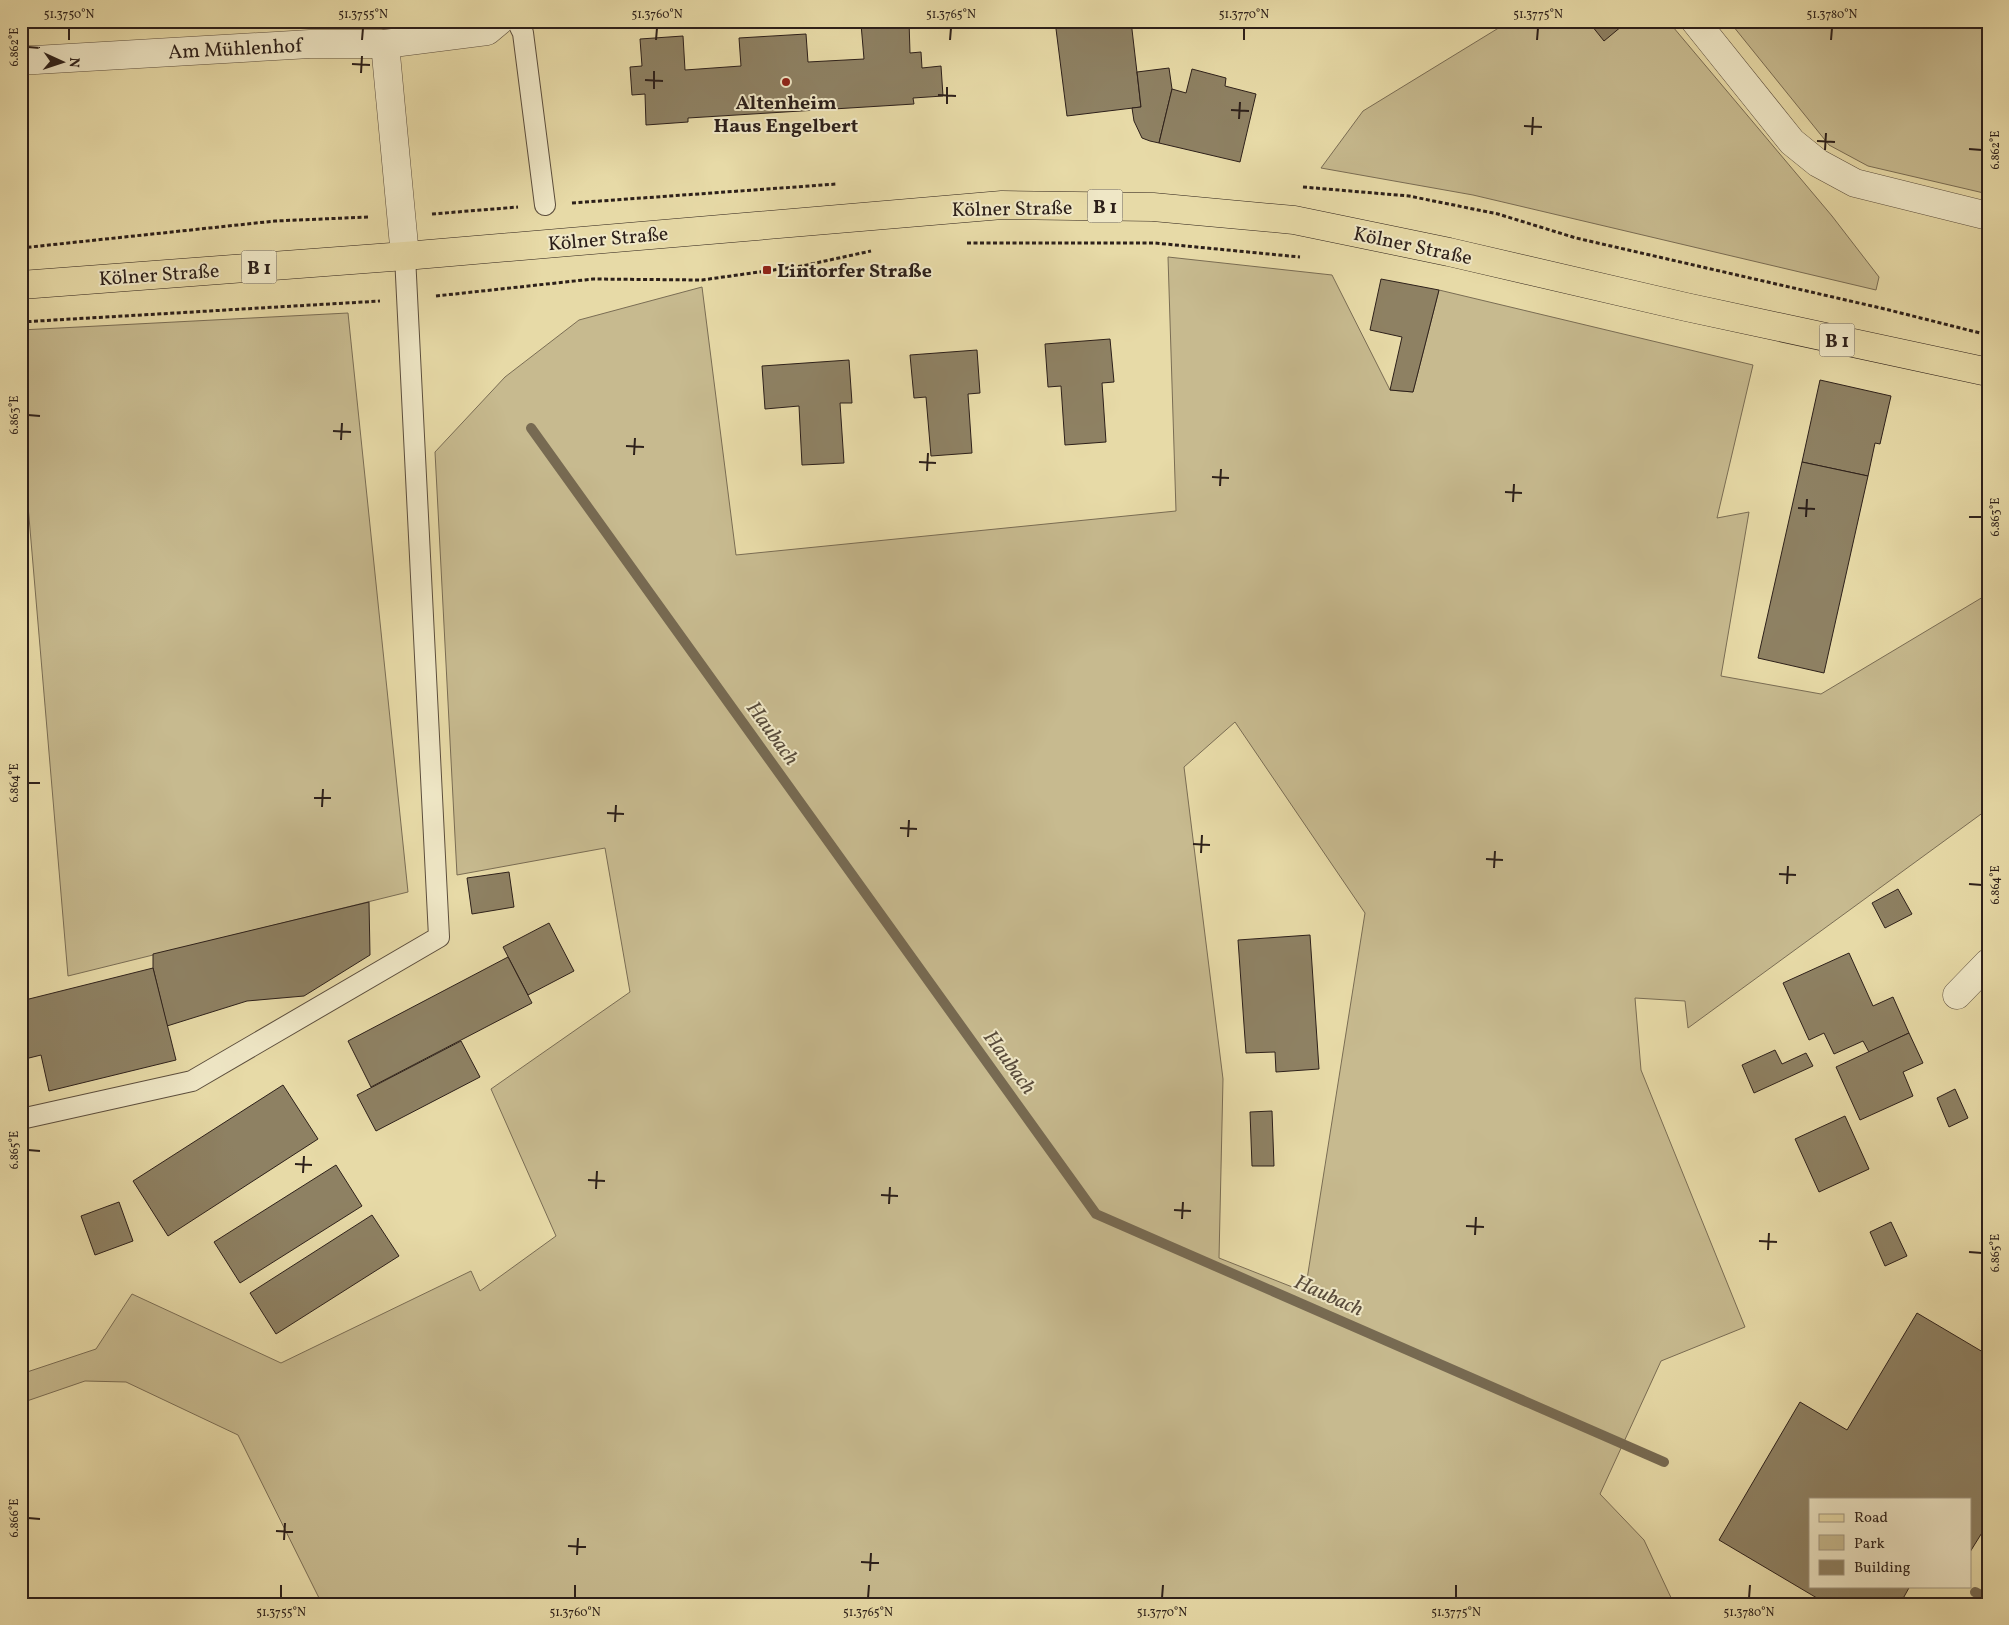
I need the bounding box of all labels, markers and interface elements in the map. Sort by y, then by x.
text: 51.3750°N [44,7,94,23]
text: 51.3755°N [338,7,388,23]
text: 51.3760°N [631,7,683,23]
text: 51.3765°N [926,7,976,23]
text: 51.3770°N [1219,7,1269,23]
text: 51.3775°N [1513,7,1563,23]
text: 51.3780°N [1807,7,1858,23]
text: 6.862°E [7,28,23,66]
street label: Am Mühlenhof [167,32,305,67]
north arrow [38,38,88,88]
text: N [64,57,83,68]
marker: Altenheim Haus Engelbert [780,76,792,88]
place label: Altenheim Haus Engelbert [714,90,859,141]
text: 6.862°E [1988,131,2004,169]
road number: B 1 [1088,190,1122,222]
street label: Kölner Straße [951,195,1073,225]
street label: Kölner Straße [547,221,670,259]
street label: Kölner Straße [1351,221,1475,273]
road number: B 1 [242,250,276,284]
street label: Kölner Straße [98,258,220,294]
place label: Lintorfer Straße [777,258,932,286]
marker: Lintorfer Straße [761,264,773,276]
road number: B 1 [1820,324,1854,356]
text: 6.863°E [7,396,23,434]
text: 6.863°E [1988,498,2004,536]
water label: Haubach [739,696,805,772]
text: 6.864°E [7,763,23,803]
text: 6.864°E [1988,865,2004,905]
water label: Haubach [976,1025,1042,1101]
text: 6.865°E [7,1131,23,1169]
text: 6.865°E [1988,1234,2004,1272]
water label: Haubach [1289,1268,1368,1324]
legend [1809,1498,1972,1588]
text: 6.866°E [7,1499,23,1537]
text: Road [1854,1508,1888,1529]
text: Park [1854,1534,1885,1555]
text: Building [1854,1558,1911,1579]
text: 51.3755°N [256,1605,306,1621]
text: 51.3760°N [549,1605,601,1621]
text: 51.3765°N [843,1605,893,1621]
text: 51.3770°N [1137,1605,1187,1621]
text: 51.3775°N [1431,1605,1481,1621]
text: 51.3780°N [1724,1605,1775,1621]

